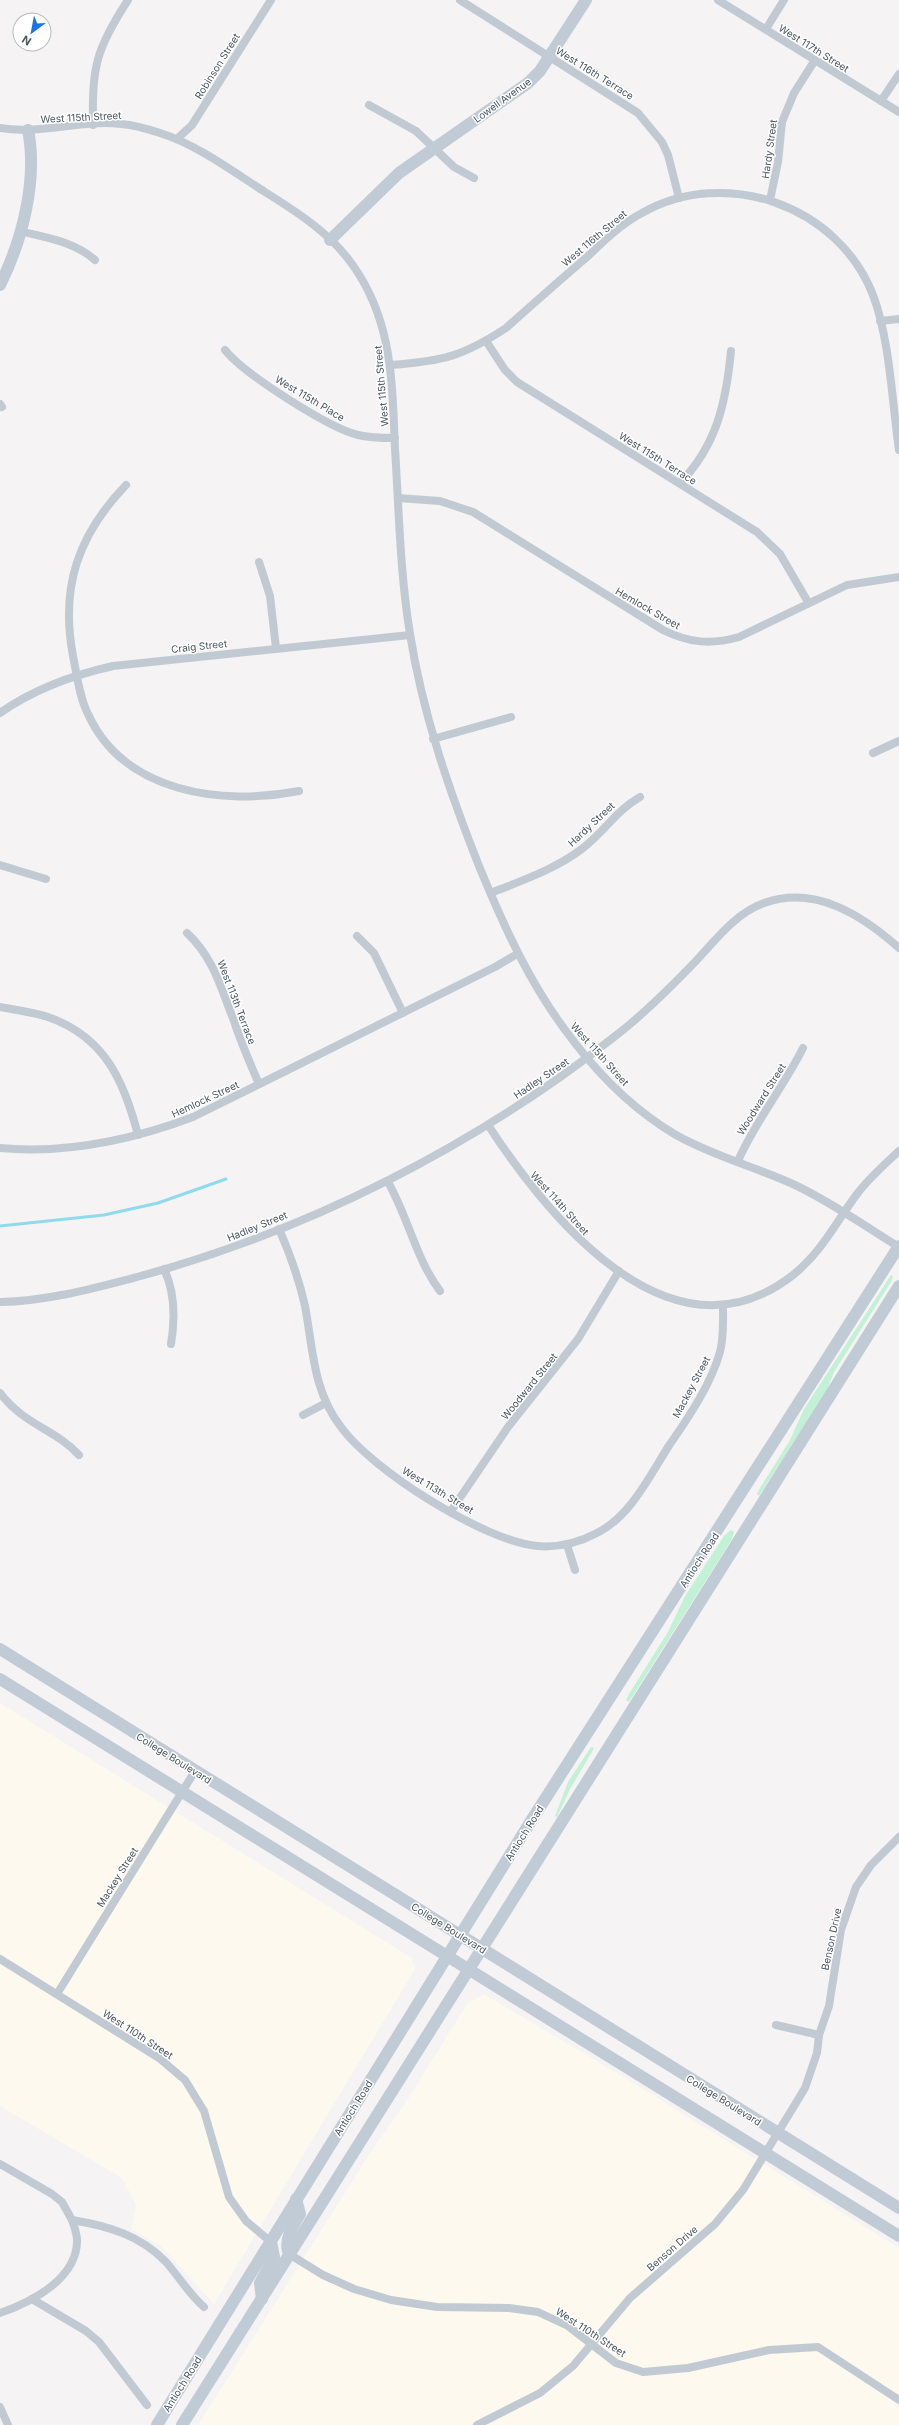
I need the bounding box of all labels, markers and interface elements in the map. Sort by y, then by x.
north arrow [12,12,52,52]
street label: West 117th Street [777,22,852,75]
street label: Robinson Street [192,30,242,101]
text: N [19,32,34,49]
street label: West 116th Terrace [554,44,636,102]
street label: Lowell Avenue [471,75,533,125]
street label: West 115th Street [40,109,122,125]
street label: Hardy Street [759,118,779,179]
street label: West 116th Street [559,207,629,269]
street label: West 115th Street [371,344,391,427]
street label: West 115th Place [273,373,347,424]
street label: West 115th Terrace [617,429,699,487]
street label: Hemlock Street [614,585,683,632]
street label: Craig Street [170,637,228,655]
street label: Hardy Street [565,799,617,849]
street label: West 113th Terrace [215,958,259,1046]
street label: West 115th Street [568,1020,632,1089]
street label: Hadley Street [511,1055,571,1101]
street label: Woodward Street [734,1060,788,1137]
street label: Hemlock Street [170,1078,241,1120]
street label: West 114th Street [528,1169,592,1238]
street label: Hadley Street [225,1208,290,1244]
street label: Woodward Street [499,1350,560,1422]
street label: Mackey Street [670,1354,713,1420]
street label: West 113th Street [400,1464,476,1516]
street label: Antioch Road [677,1530,721,1590]
street label: College Boulevard [134,1730,214,1786]
street label: Antioch Road [502,1803,546,1863]
street label: Mackey Street [94,1844,140,1909]
street label: College Boulevard [409,1900,489,1956]
street label: Benson Drive [819,1907,843,1971]
street label: West 110th Street [101,2007,176,2062]
street label: College Boulevard [684,2072,764,2128]
street label: Antioch Road [331,2078,375,2138]
street label: Benson Drive [644,2223,700,2273]
street label: West 110th Street [554,2305,629,2360]
street label: Antioch Road [160,2354,204,2414]

